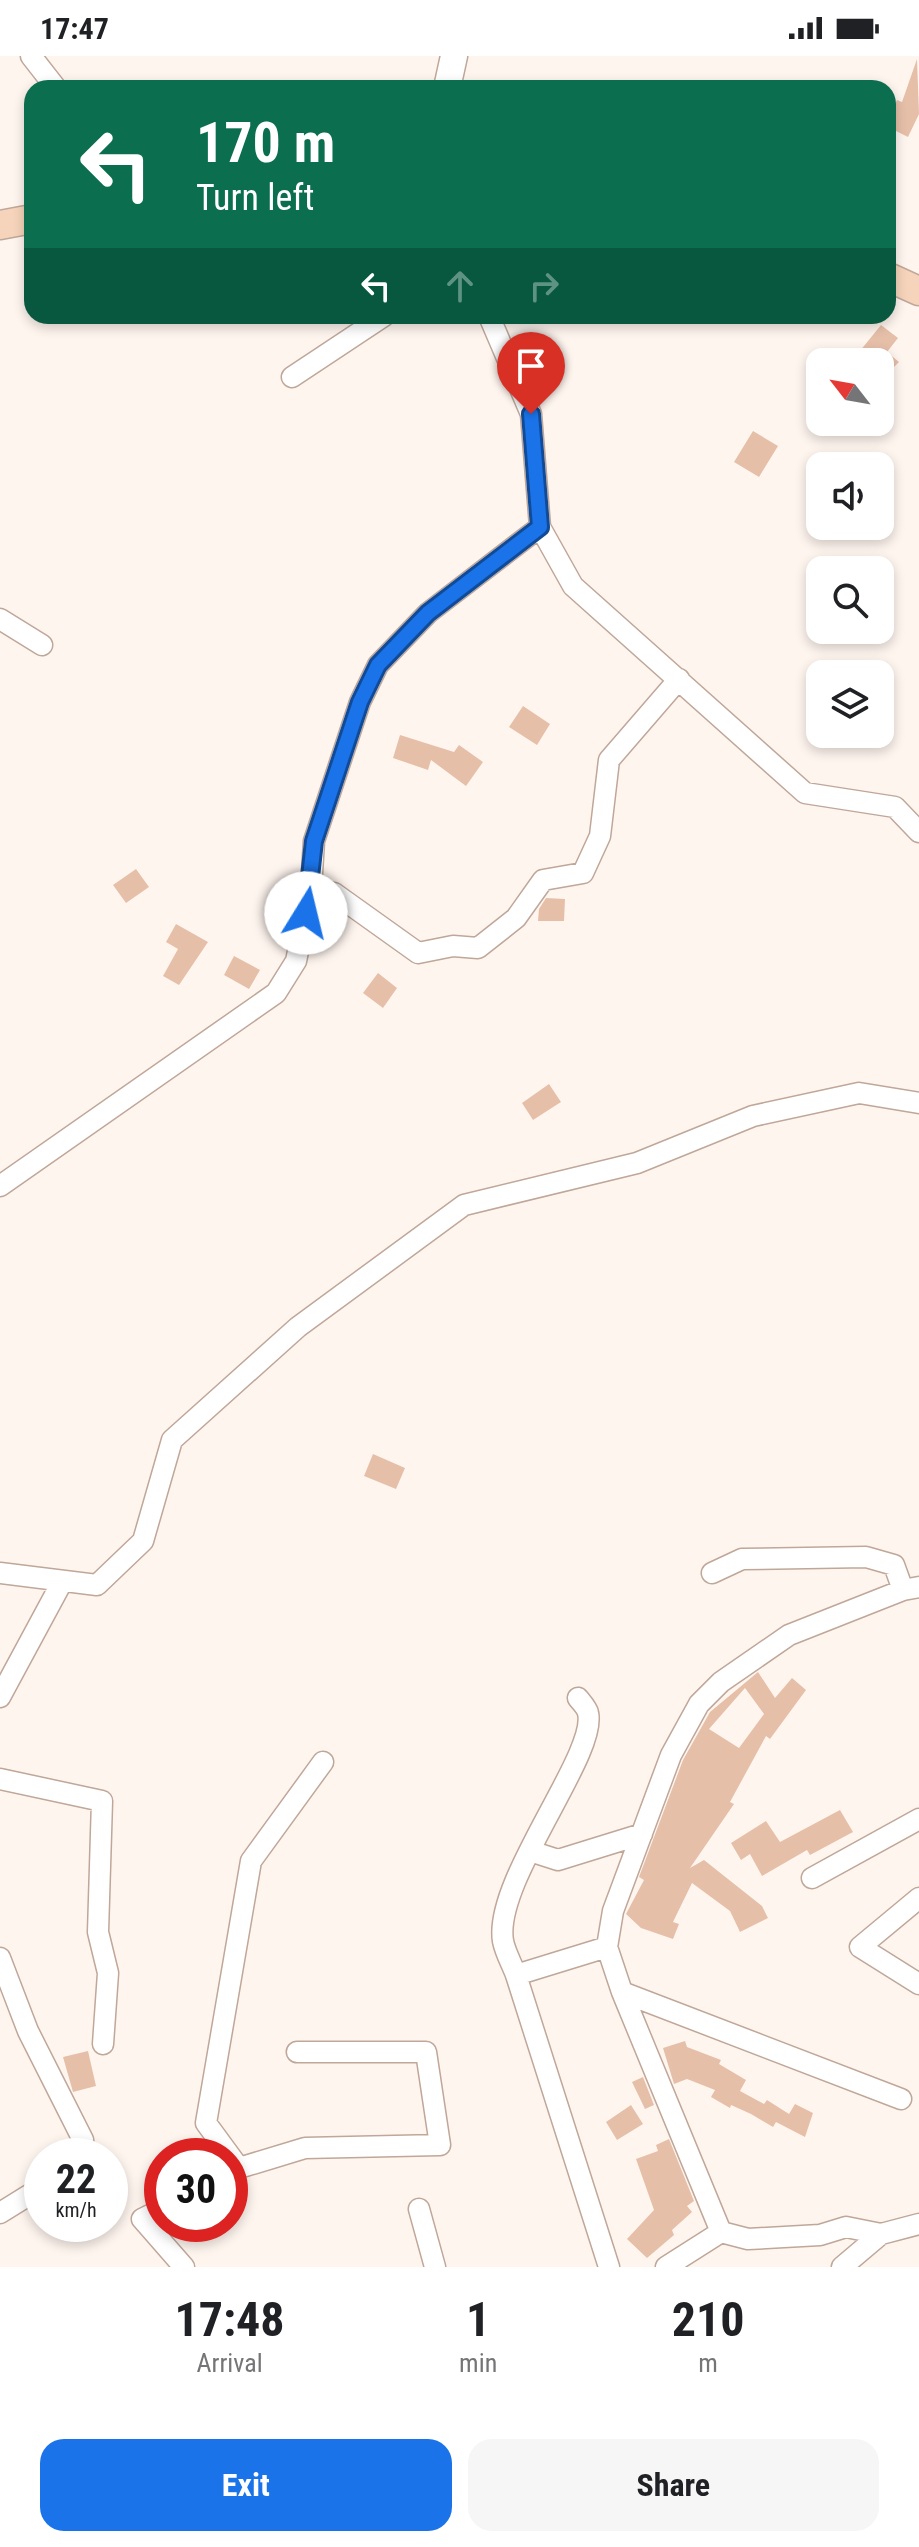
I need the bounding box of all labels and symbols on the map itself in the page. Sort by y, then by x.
pin [497,332,565,414]
north arrow [806,348,894,436]
position arrow [264,871,348,955]
speed limit sign: 30 [144,2138,248,2242]

